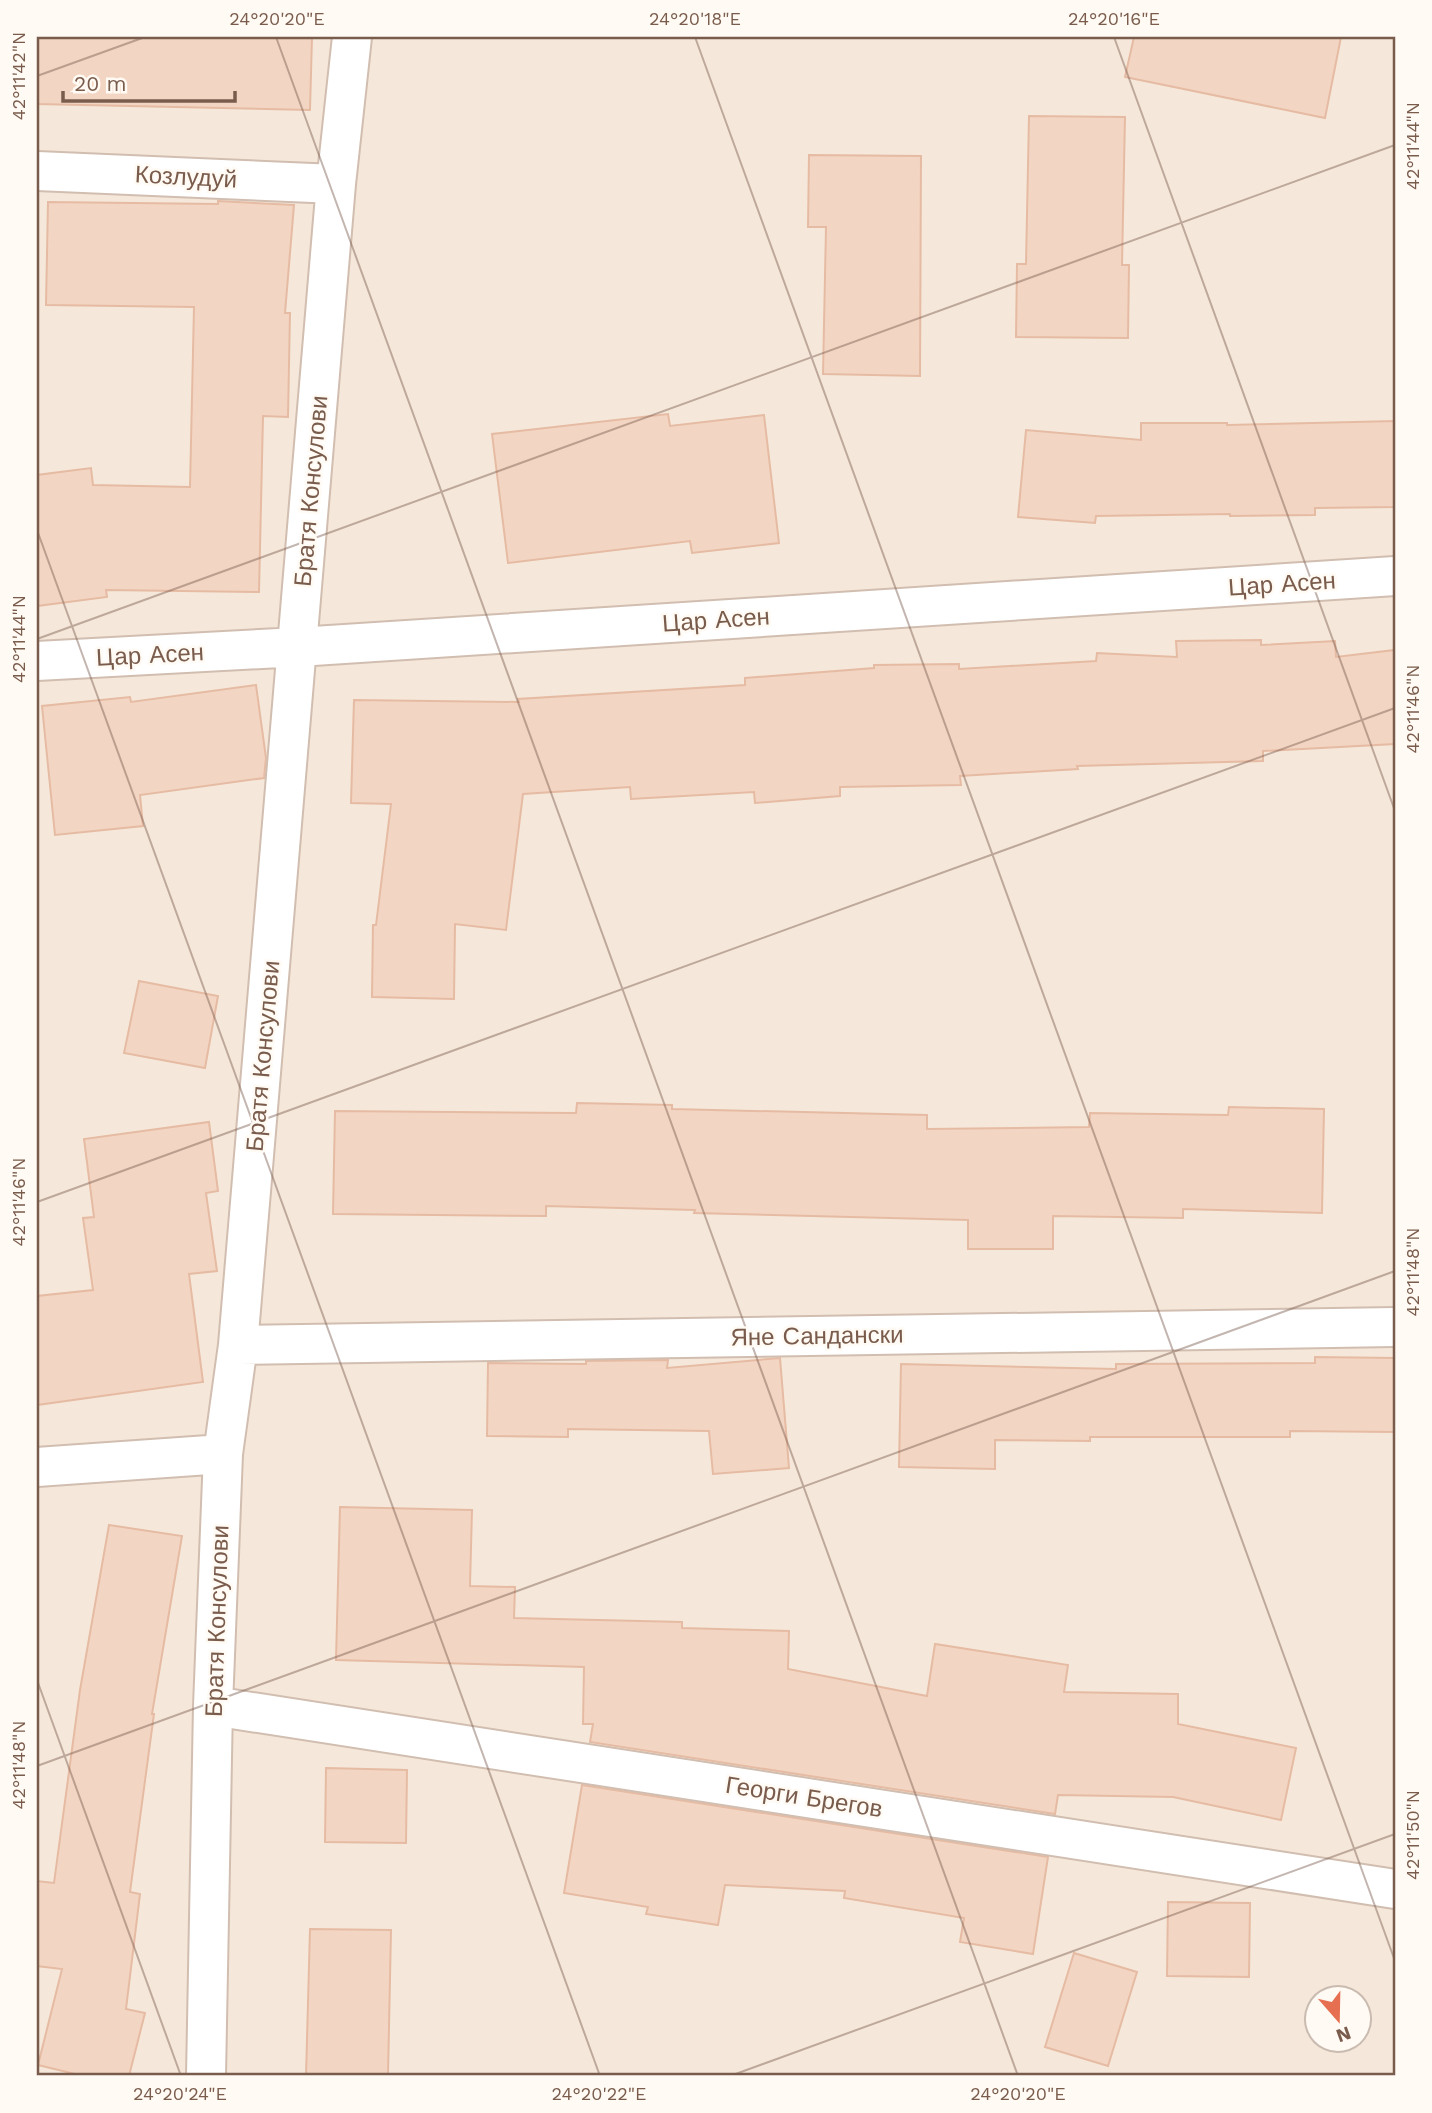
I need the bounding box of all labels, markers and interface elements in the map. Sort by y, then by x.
text: 24°20'20"E [229,8,325,29]
text: 24°20'18"E [649,8,741,29]
text: 24°20'16"E [1068,8,1160,29]
text: 42°11'42"N [8,32,29,120]
scale bar [63,60,234,104]
text: 20 m [74,71,126,96]
text: 42°11'44"N [1402,102,1423,190]
street label: Козлудуй [134,160,238,194]
street label: Братя Консулови [289,394,333,588]
street label: Цар Асен [1227,566,1337,602]
text: 42°11'44"N [8,595,29,683]
street label: Цар Асен [661,602,771,638]
street label: Цар Асен [95,638,205,672]
text: 42°11'46"N [1402,665,1423,753]
street label: Братя Консулови [241,959,285,1153]
text: 42°11'46"N [8,1158,29,1246]
text: 42°11'48"N [1402,1228,1423,1316]
street label: Яне Сандански [730,1320,904,1352]
street label: Братя Консулови [200,1525,234,1717]
text: 42°11'48"N [8,1721,29,1809]
street label: Георги Брегов [724,1771,884,1823]
text: 42°11'50"N [1402,1790,1423,1880]
north arrow [1302,1983,1372,2054]
text: N [1333,2021,1354,2048]
text: 24°20'24"E [133,2083,227,2104]
text: 24°20'22"E [552,2083,646,2104]
text: 24°20'20"E [970,2083,1066,2104]

